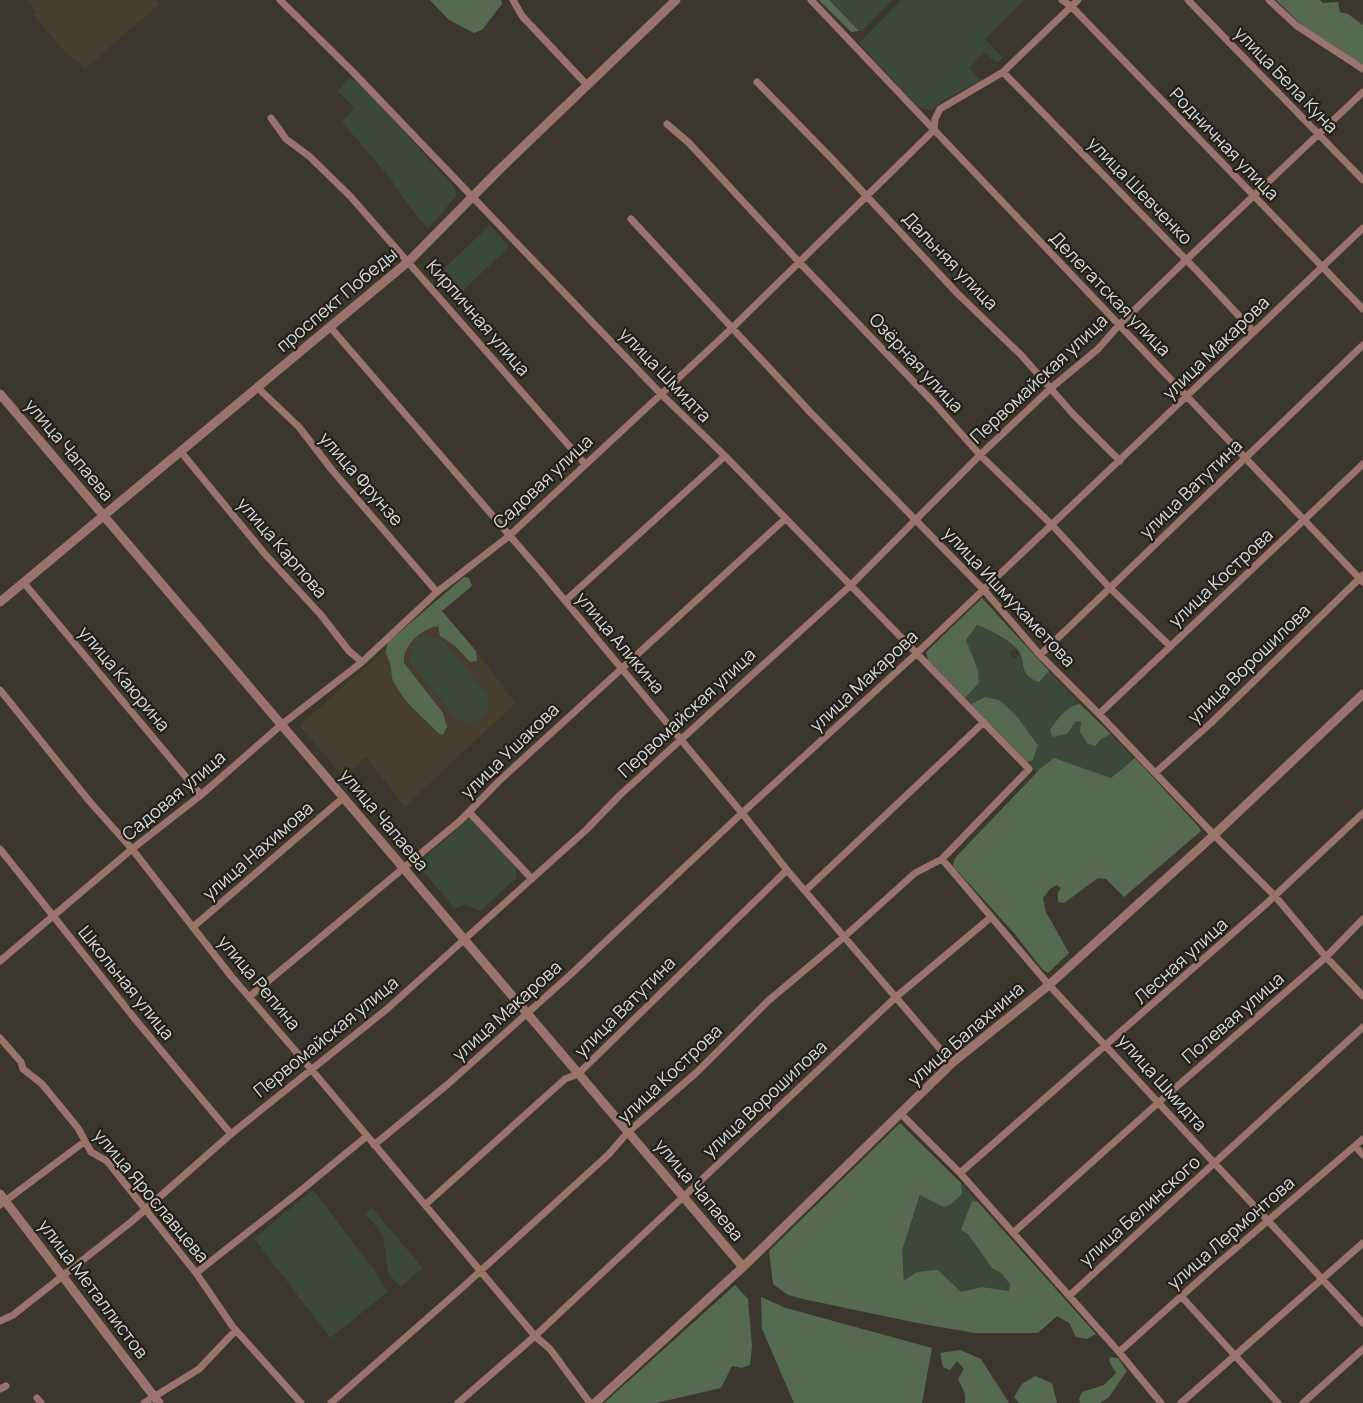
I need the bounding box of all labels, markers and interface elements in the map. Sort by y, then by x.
street label: улица Бела Куна [1230,21,1344,138]
street label: Родничная улица [1165,82,1285,205]
street label: улица Шевченко [1083,131,1198,249]
street label: Дальняя улица [898,206,1004,315]
street label: Делегатская улица [1045,226,1177,361]
street label: проспект Победы [271,242,402,357]
street label: Кирпичная улица [422,254,536,381]
street label: улица Макарова [1157,290,1274,404]
street label: Озёрная улица [864,307,969,417]
street label: Первомайская улица [964,308,1112,448]
street label: улица Шмидта [614,322,717,427]
street label: улица Чапаева [20,393,120,506]
street label: улица Фрунзе [314,426,409,530]
street label: Садовая улица [487,429,597,534]
street label: улица Ватутина [1134,433,1247,543]
street label: улица Карпова [232,492,333,603]
street label: улица Ишмухаметова [938,521,1081,672]
street label: улица Кострова [1163,523,1278,632]
street label: улица Аликина [571,586,671,698]
street label: улица Ворошилова [1182,598,1315,728]
street label: улица Каюрина [74,621,176,736]
street label: улица Макарова [804,624,922,737]
street label: Первомайская улица [612,642,760,782]
street label: улица Ушакова [455,697,564,803]
street label: Садовая улица [116,745,230,846]
street label: улица Чапаева [335,763,435,876]
street label: улица Нахимова [197,796,318,905]
street label: Лесная улица [1128,912,1232,1009]
street label: Школьная улица [73,920,180,1045]
street label: улица Репина [213,930,307,1035]
street label: улица Ватутина [568,950,680,1062]
street label: улица Макарова [446,955,566,1066]
street label: Полевая улица [1176,966,1289,1068]
street label: Первомайская улица [248,970,403,1102]
street label: улица Балахнина [902,976,1029,1090]
street label: улица Кострова [612,1019,727,1128]
street label: улица Шмидта [1113,1029,1213,1136]
street label: улица Ворошилова [697,1034,832,1162]
street label: улица Ярославцева [89,1123,215,1267]
street label: улица Чапаева [650,1133,750,1246]
street label: улица Белинского [1074,1149,1205,1271]
street label: улица Лермонтова [1162,1170,1299,1294]
street label: улица Металлистов [33,1214,154,1363]

